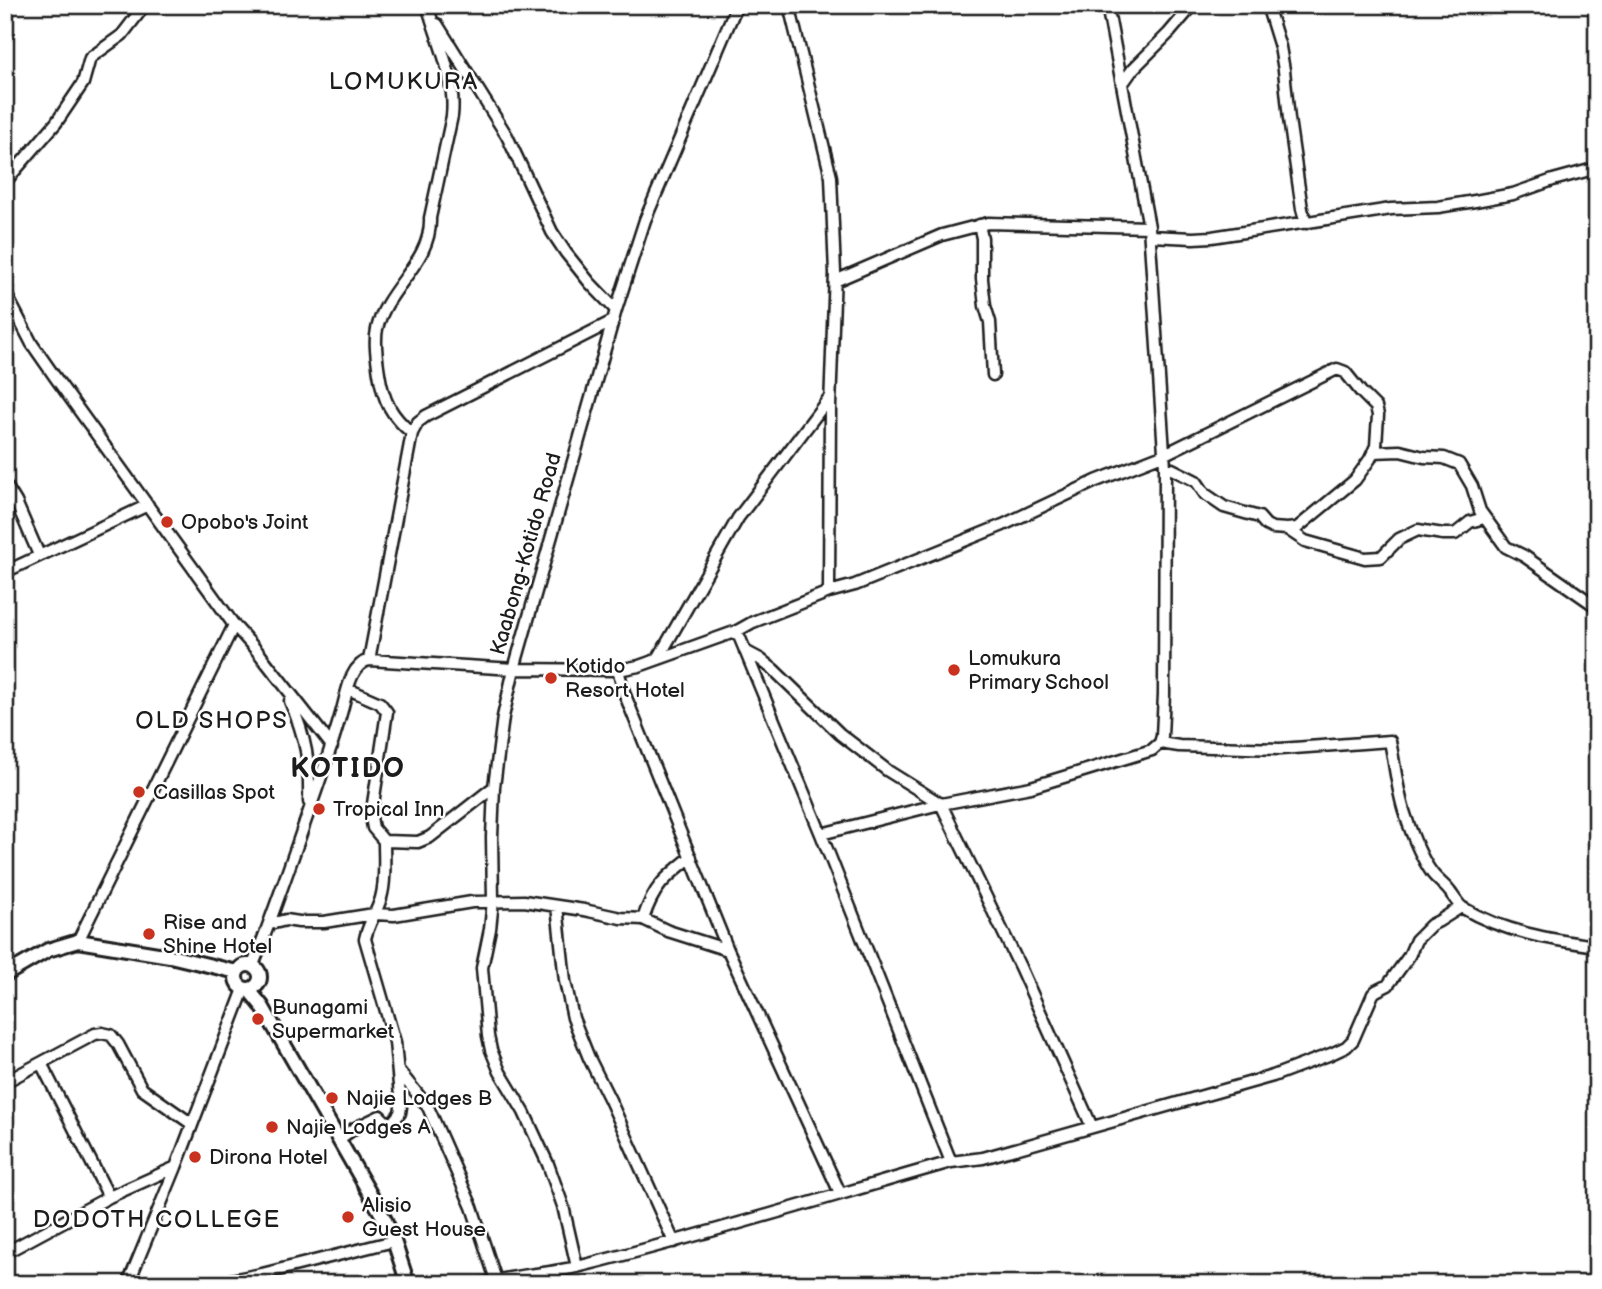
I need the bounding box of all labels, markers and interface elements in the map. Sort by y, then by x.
district label: LOMUKURA [329,67,479,96]
street label: Kaabong-Kotido Road [485,450,567,658]
place label: Opobo's Joint [181,510,309,535]
marker: Opobo's Joint [159,514,175,530]
place label: Lomukura Primary School [968,646,1109,695]
place label: Kotido Resort Hotel [565,654,685,703]
marker: Lomukura Primary School [946,662,962,678]
marker: Kotido Resort Hotel [543,670,559,686]
district label: OLD SHOPS [135,706,289,735]
district label: KOTIDO [290,752,406,785]
place label: Casillas Spot [153,780,275,805]
marker: Casillas Spot [131,784,147,800]
place label: Tropical Inn [333,797,444,822]
marker: Tropical Inn [311,801,327,817]
place label: Rise and Shine Hotel [163,910,272,959]
marker: Rise and Shine Hotel [141,926,157,942]
place label: Bunagami Supermarket [272,995,395,1044]
marker: Bunagami Supermarket [250,1011,266,1027]
place label: Najie Lodges B [346,1086,492,1111]
marker: Najie Lodges B [324,1090,340,1106]
place label: Najie Lodges A [286,1115,431,1140]
marker: Najie Lodges A [264,1119,280,1135]
place label: Dirona Hotel [209,1145,328,1170]
marker: Dirona Hotel [187,1149,203,1165]
place label: Alisio Guest House [362,1193,486,1242]
district label: DODOTH COLLEGE [33,1205,281,1234]
marker: Alisio Guest House [340,1209,356,1225]

